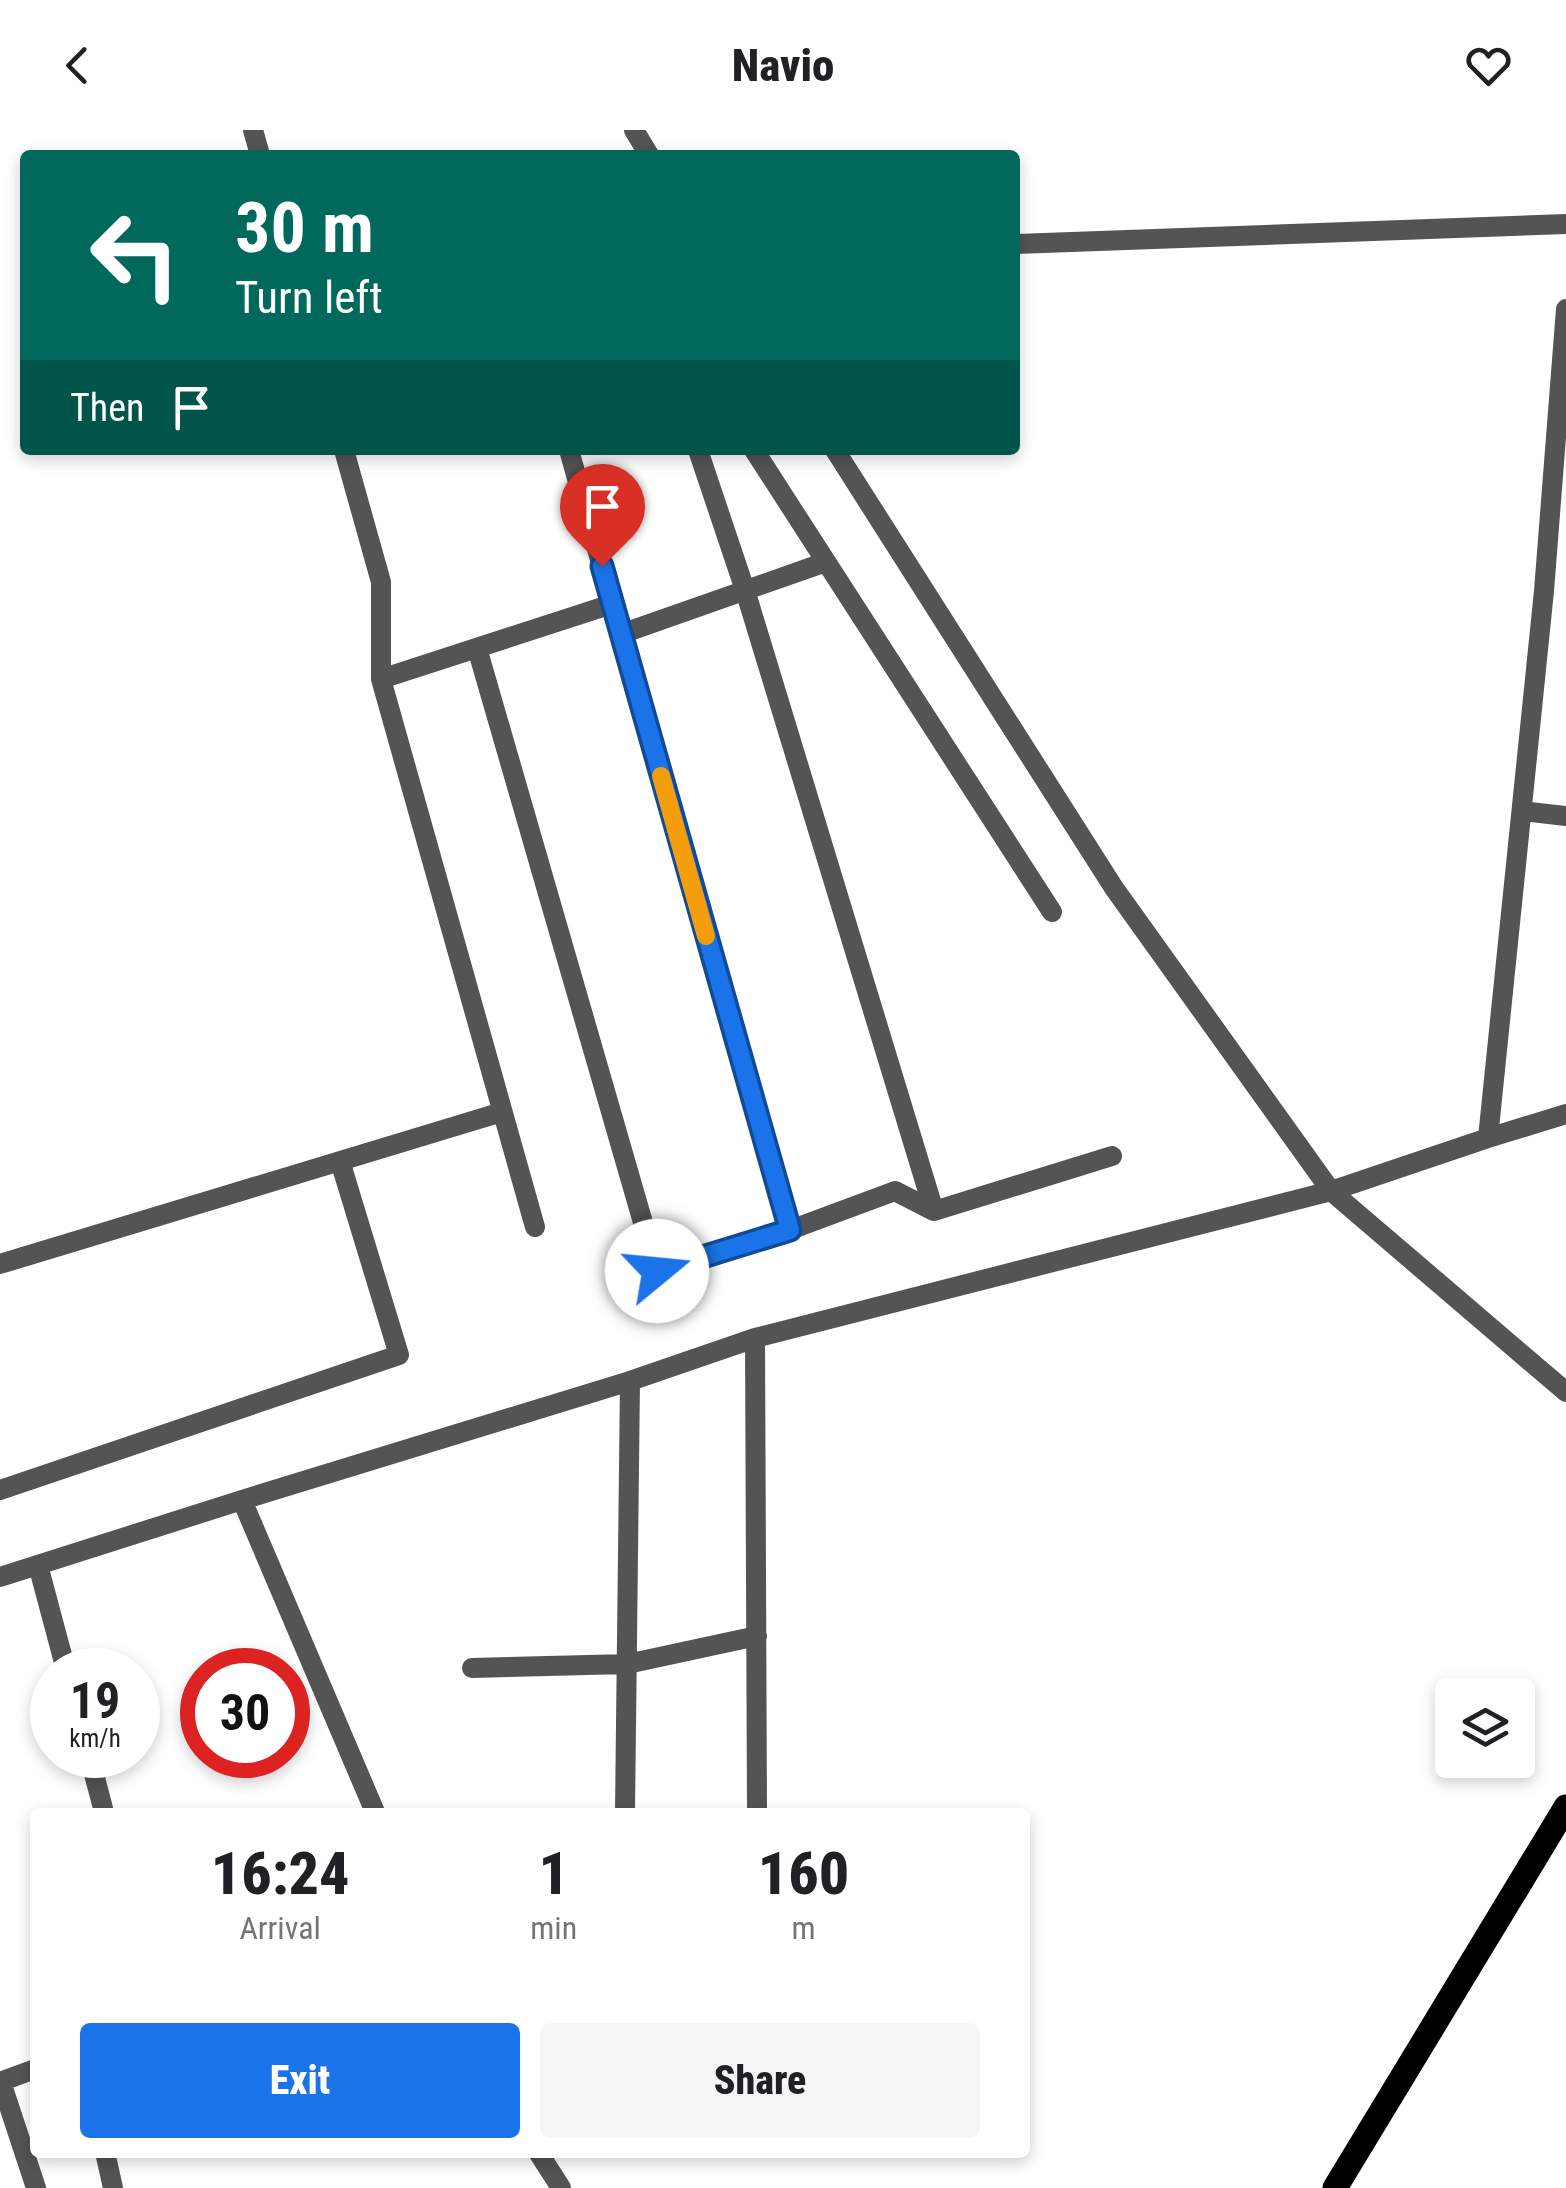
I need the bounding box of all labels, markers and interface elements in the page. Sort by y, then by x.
icon: back [50,38,105,93]
icon: heart [1461,38,1516,93]
text: Navio [732,39,834,92]
text: 30 m [235,187,374,269]
icon: left [70,190,200,320]
text: Turn left [235,271,383,324]
icon: arrive [164,380,219,435]
text: Then [70,386,144,430]
pin [560,464,645,567]
icon: arrive [575,479,630,534]
position arrow [605,1219,709,1323]
speed limit sign: 30 [180,1648,310,1778]
text: 19 [70,1672,120,1730]
map controls [1435,1678,1535,1778]
button: layers [1435,1678,1535,1778]
text: km/h [69,1724,121,1753]
text: 16:24 [211,1838,350,1909]
text: 1 [538,1838,569,1909]
text: 160 [758,1838,849,1909]
text: Arrival [239,1909,321,1947]
text: min [530,1909,577,1947]
text: m [792,1909,816,1947]
button: Exit [80,2023,520,2138]
button: Share [540,2023,980,2138]

